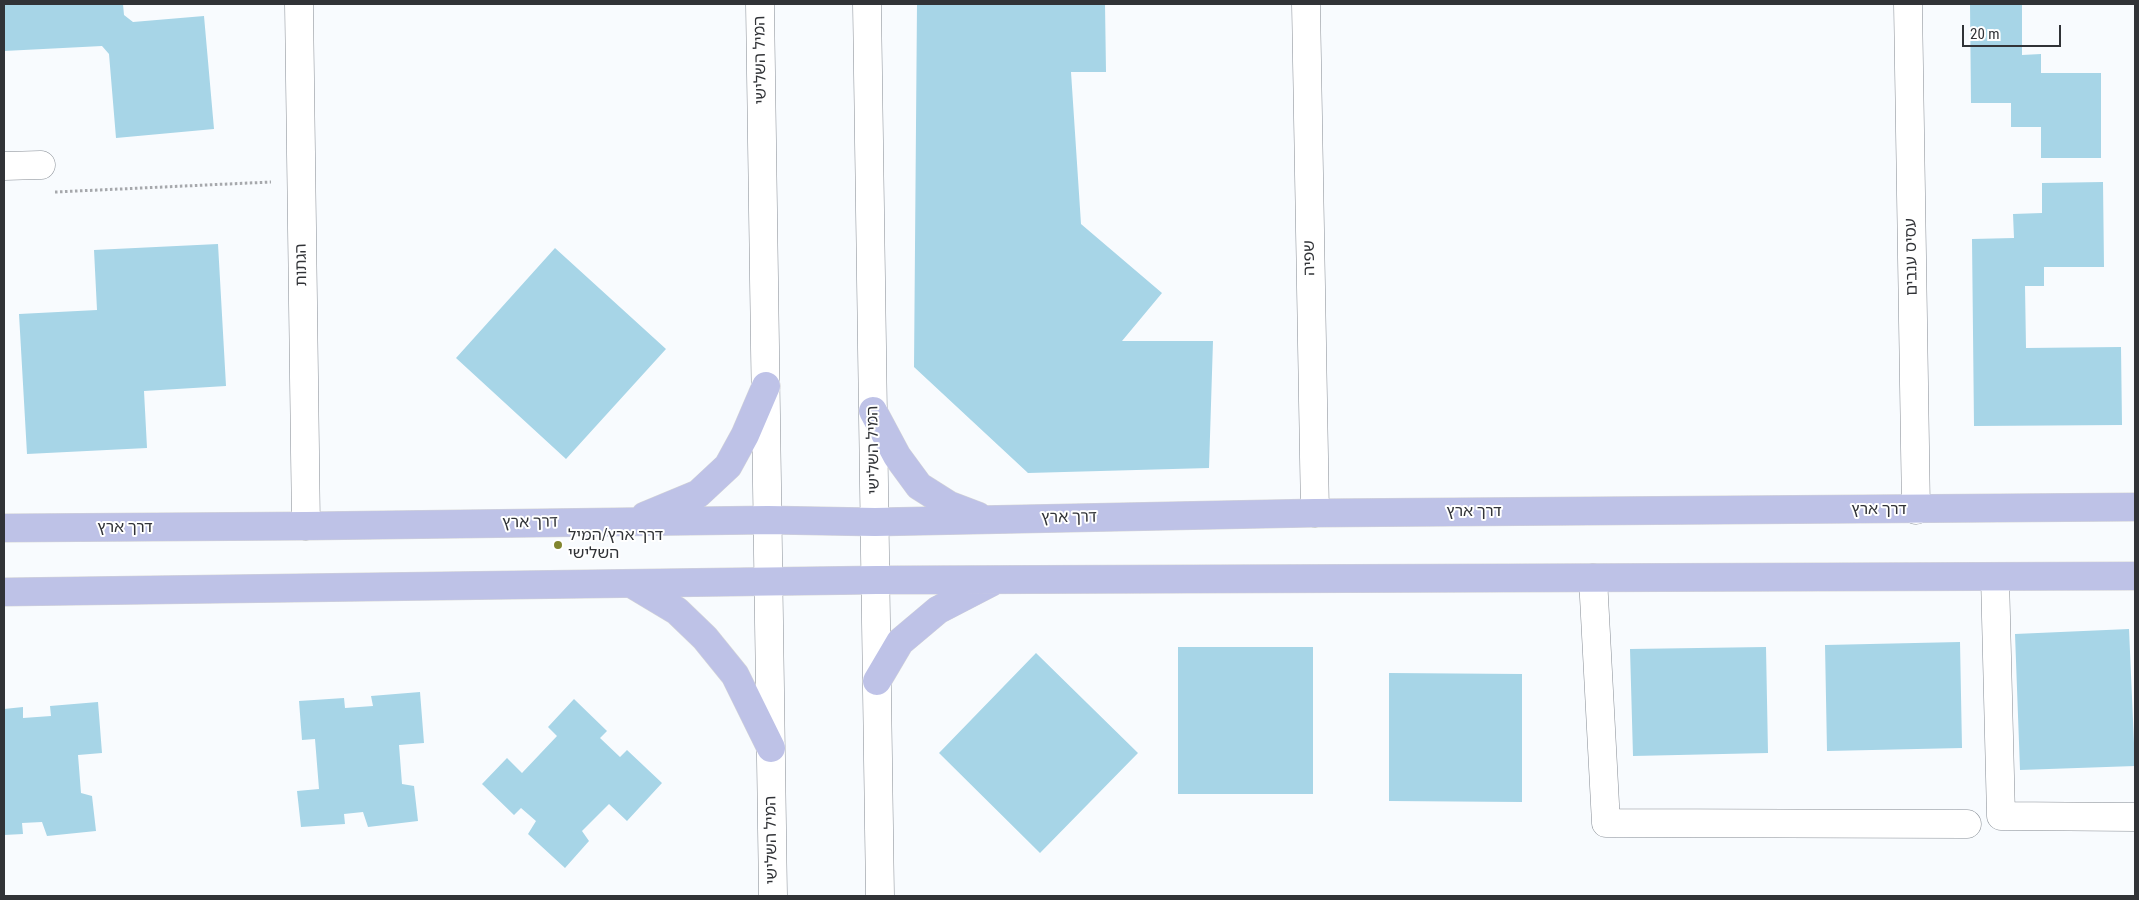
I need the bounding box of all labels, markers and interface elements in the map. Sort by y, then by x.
scale bar [1964,15,2063,47]
street label: המיל השלישי [751,16,771,104]
text: 20 m [1970,25,2000,43]
street label: עסיס ענבים [1902,218,1922,296]
street label: שפיה [1300,240,1320,276]
street label: הגתות [292,243,312,287]
street label: המיל השלישי [864,406,884,494]
street label: דרך ארץ [1851,500,1907,520]
street label: דרך ארץ [1446,502,1502,522]
street label: דרך ארץ [1041,508,1097,528]
street label: דרך ארץ [502,513,558,533]
street label: דרך ארץ [97,518,153,538]
place label: דרך ארץ/המיל השלישי [568,526,663,564]
marker: דרך ארץ/המיל השלישי [552,539,564,551]
street label: המיל השלישי [762,796,782,884]

